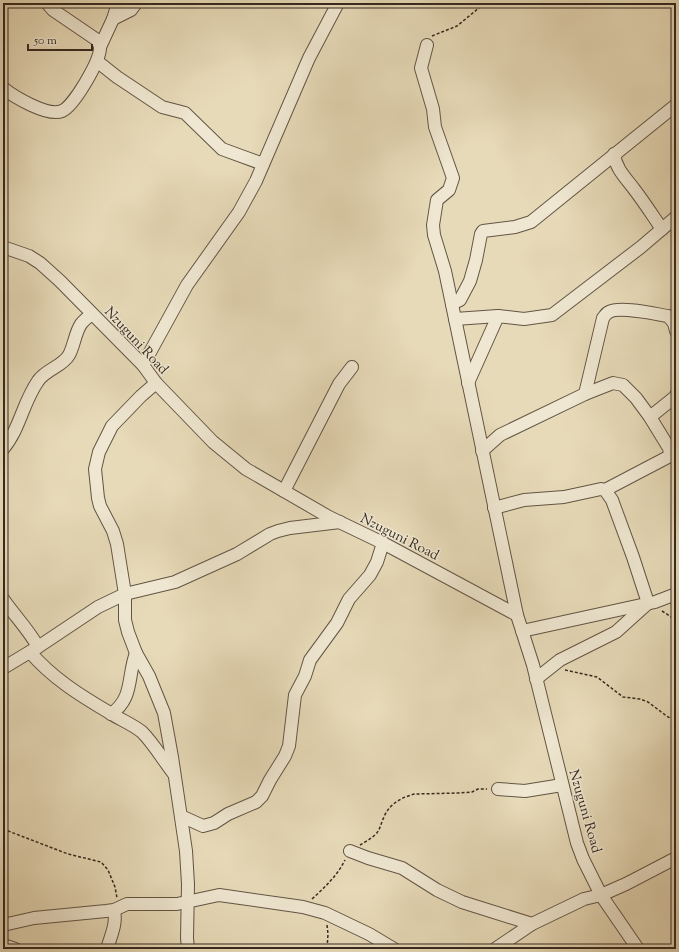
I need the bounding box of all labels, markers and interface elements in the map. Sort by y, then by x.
scale bar [28,26,92,52]
text: 50 m [33,32,57,50]
street label: Nzuguni Road [99,303,172,380]
street label: Nzuguni Road [356,509,442,566]
street label: Nzuguni Road [563,767,606,856]

